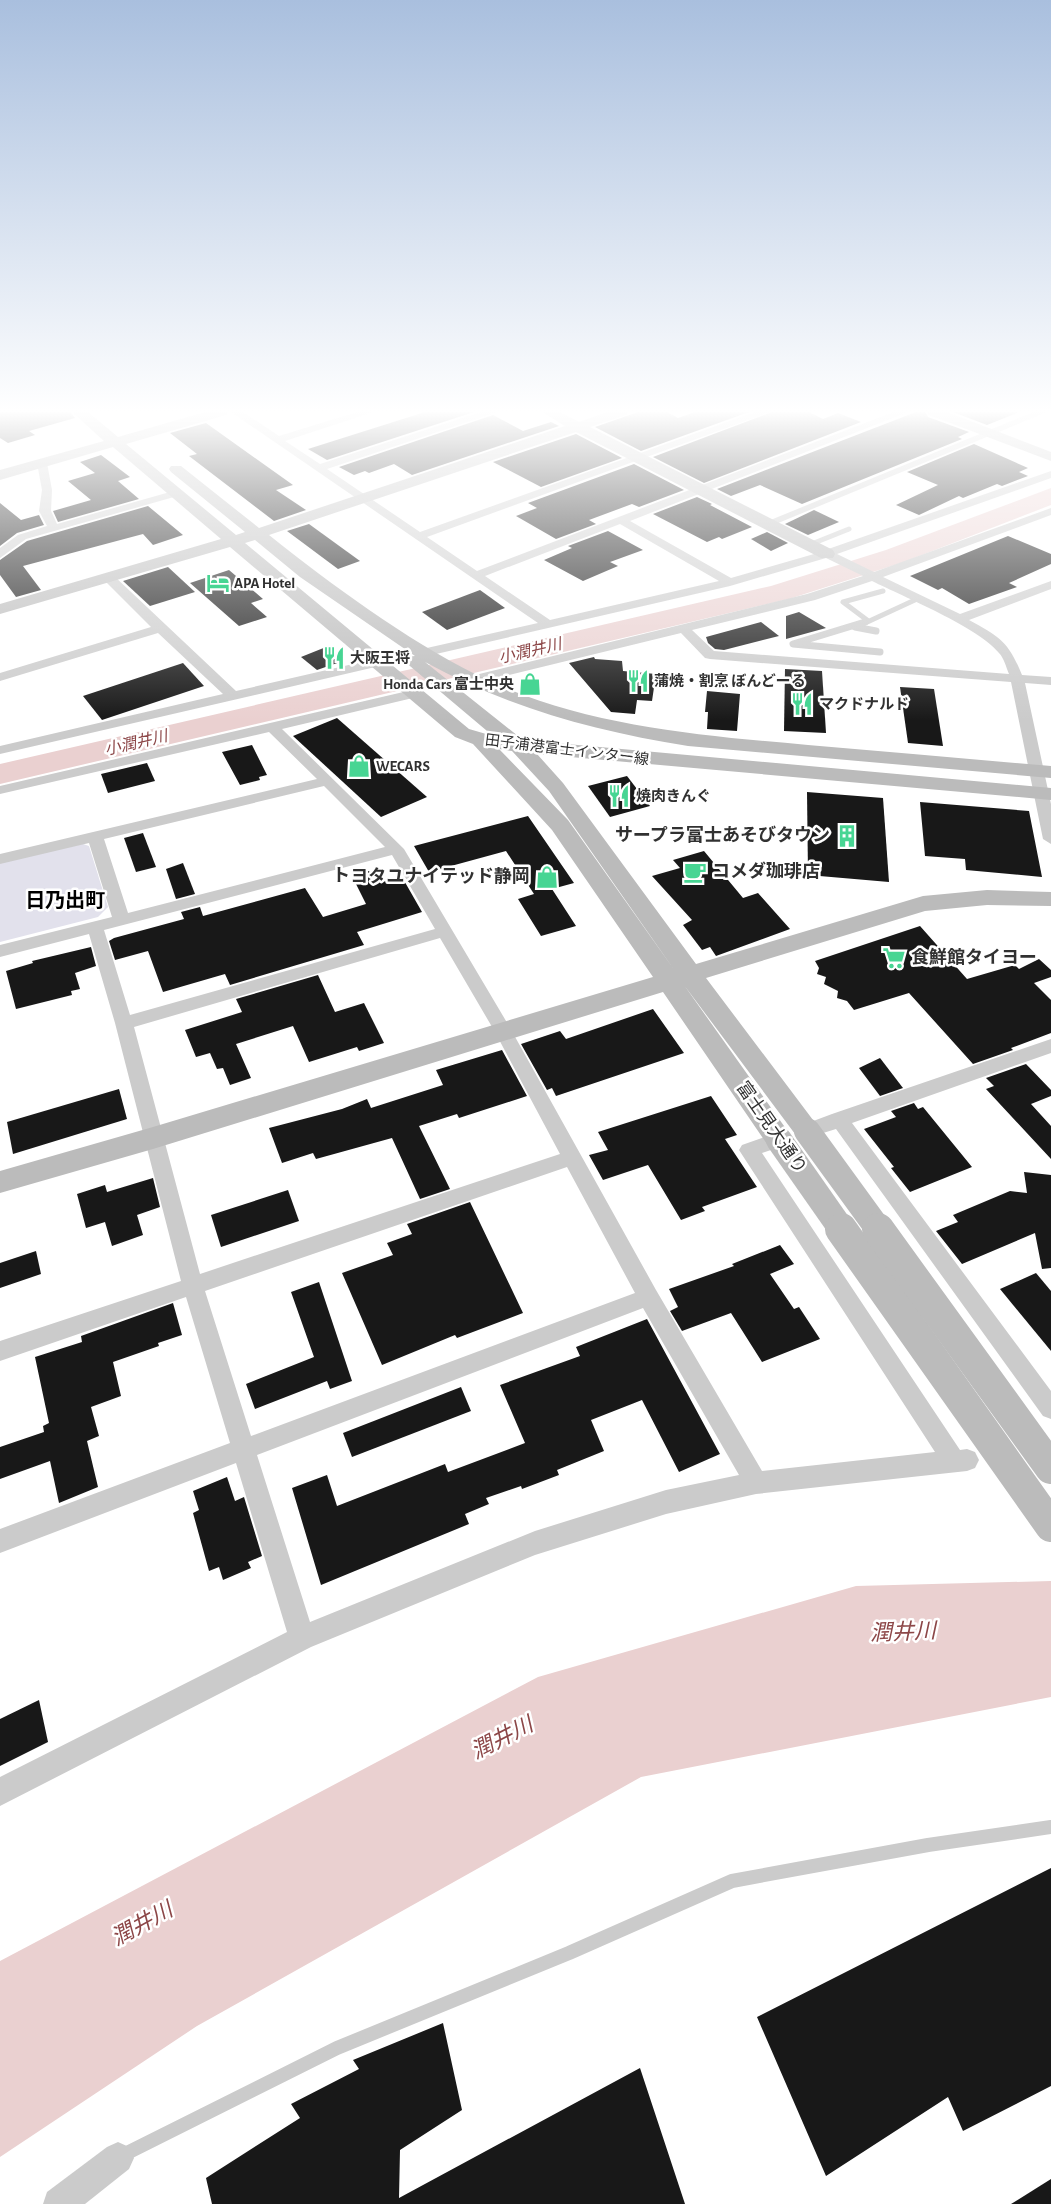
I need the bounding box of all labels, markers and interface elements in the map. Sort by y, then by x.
hotel icon: APA Hotel [205,570,231,596]
place label: APA Hotel [234,576,295,591]
water label: 小潤井川 [497,635,565,666]
restaurant icon: 大阪王将 [321,645,347,671]
place label: 大阪王将 [350,650,410,666]
restaurant icon: 蒲焼・割烹 ぼんどーる [625,668,651,694]
shop icon: Honda Cars 富士中央 [517,671,543,697]
place label: 蒲焼・割烹 ぼんどーる [654,673,806,689]
place label: Honda Cars 富士中央 [383,676,514,692]
restaurant icon: マクドナルド [789,691,815,717]
place label: マクドナルド [819,696,909,712]
water label: 小潤井川 [103,727,171,758]
street label: 田子浦港富士インター線 [484,731,650,767]
shop icon: WECARS [346,753,372,779]
place label: WECARS [376,759,430,774]
restaurant icon: 焼肉きんぐ [606,783,632,809]
place label: 焼肉きんぐ [636,788,711,804]
building icon: サープラ富士あそびタウン [834,823,860,849]
place label: サープラ富士あそびタウン [615,825,830,845]
cafe icon: コメダ珈琲店 [682,859,708,885]
place label: コメダ珈琲店 [712,861,820,881]
shop icon: トヨタユナイテッド静岡 [534,864,560,890]
place label: トヨタユナイテッド静岡 [332,866,530,886]
district label: 日乃出町 [25,890,105,911]
supermarket icon: 食鮮館タイヨー [881,945,907,971]
place label: 食鮮館タイヨー [911,947,1037,967]
street label: 富士見大通り [733,1078,810,1177]
water label: 潤井川 [870,1619,938,1644]
water label: 潤井川 [467,1711,538,1763]
water label: 潤井川 [107,1897,178,1950]

